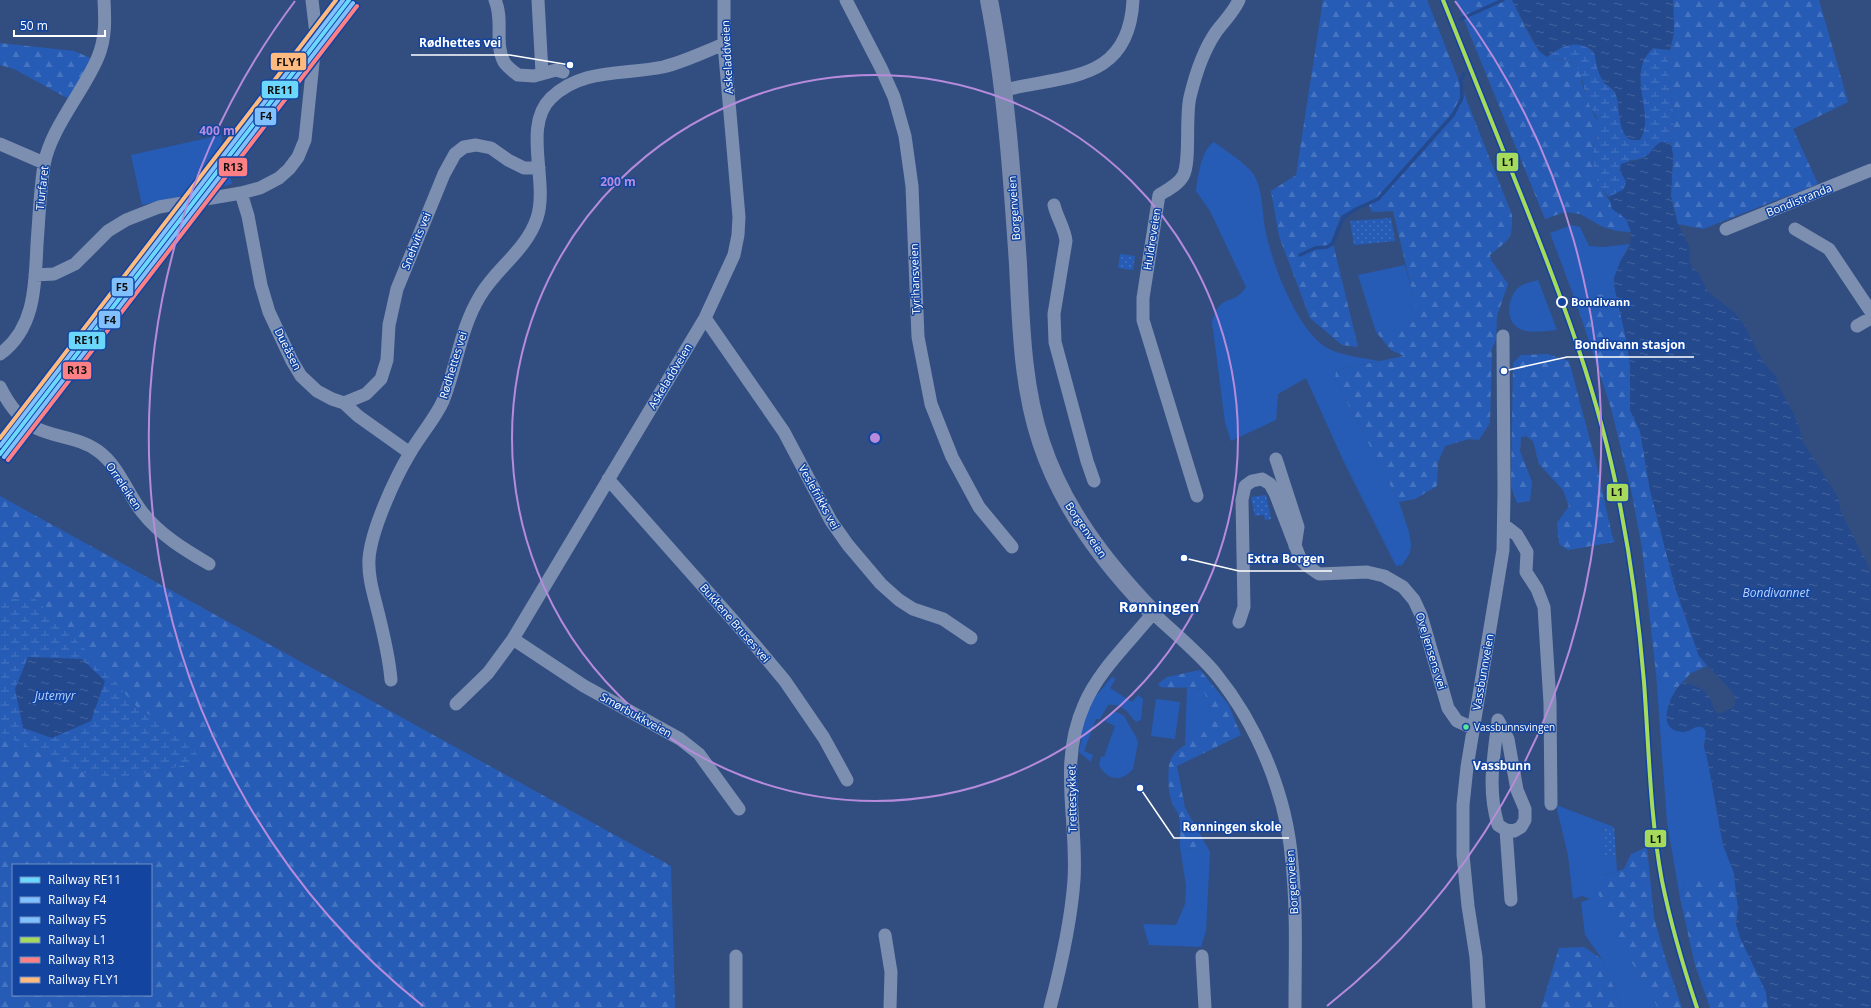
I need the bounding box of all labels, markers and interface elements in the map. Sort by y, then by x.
scale bar [14,12,105,38]
text: 50 m [20,17,48,34]
street label: Askeladdveien [717,20,736,94]
callout: Rødhettes vei [411,31,510,55]
text: Rødhettes vei [419,34,501,51]
line badge: FLY1 [270,52,307,71]
text: FLY1 [276,54,302,69]
line badge: RE11 [261,80,299,99]
text: RE11 [267,82,293,97]
line badge: F4 [254,107,277,126]
text: F4 [260,108,273,123]
text: 400 m [199,122,235,139]
line badge: L1 [1496,152,1519,172]
text: L1 [1502,154,1514,169]
line badge: R13 [218,157,248,177]
text: R13 [223,159,243,174]
street label: Tiurfaret [32,165,51,211]
text: 200 m [600,173,636,190]
street label: Borgenveien [1004,175,1023,241]
street label: Bondistranda [1764,180,1834,219]
street label: Huldreveien [1139,207,1164,271]
street label: Snehvits vei [397,210,434,272]
street label: Tyrihansveien [906,243,923,315]
line badge: F5 [111,277,134,297]
text: F5 [116,279,128,294]
place label: Bondivann [1571,294,1630,309]
marker: Bondivann [1556,296,1568,308]
line badge: F4 [98,310,121,329]
text: F4 [104,312,117,327]
street label: Dueåsen [272,325,305,372]
street label: Rødhettes vei [435,329,470,400]
line badge: RE11 [68,331,106,350]
text: RE11 [74,332,100,347]
callout: Bondivann stasjon [1567,333,1694,357]
text: Bondivann stasjon [1575,336,1685,353]
street label: Askeladdveien [644,340,695,411]
line badge: R13 [62,361,92,380]
text: R13 [67,362,87,377]
centre of rings [868,431,882,445]
street label: Orreleiken [103,459,146,512]
street label: Veslefrikks vei [795,462,843,532]
line badge: L1 [1606,483,1629,502]
text: L1 [1611,484,1623,499]
street label: Borgenveien [1062,499,1111,561]
callout: Extra Borgen [1239,547,1332,571]
text: Extra Borgen [1247,550,1325,567]
street label: Bukkene Bruses vei [697,580,774,665]
water label: Bondivannet [1743,584,1810,601]
district label: Rønningen [1119,596,1199,616]
street label: Ove Jensens vei [1413,611,1450,691]
street label: Vassbunnveien [1468,632,1497,711]
water label: Jutemyr [33,687,77,704]
street label: Smørbukkveien [598,689,675,740]
place label: Vassbunnsvingen [1474,720,1555,734]
marker: Vassbunnsvingen [1461,722,1471,732]
district label: Vassbunn [1473,757,1531,774]
street label: Trettestykket [1063,765,1080,833]
callout: Rønningen skole [1174,814,1289,838]
text: Rønningen skole [1182,818,1282,835]
line badge: L1 [1644,829,1667,848]
text: L1 [1650,831,1662,846]
street label: Borgenveien [1282,849,1301,915]
legend [12,864,152,996]
text: Railway RE11 [48,871,121,888]
text: Railway F4 [48,891,106,908]
text: Railway F5 [48,911,106,928]
text: Railway L1 [48,931,106,948]
text: Railway R13 [48,951,114,968]
text: Railway FLY1 [48,971,119,988]

